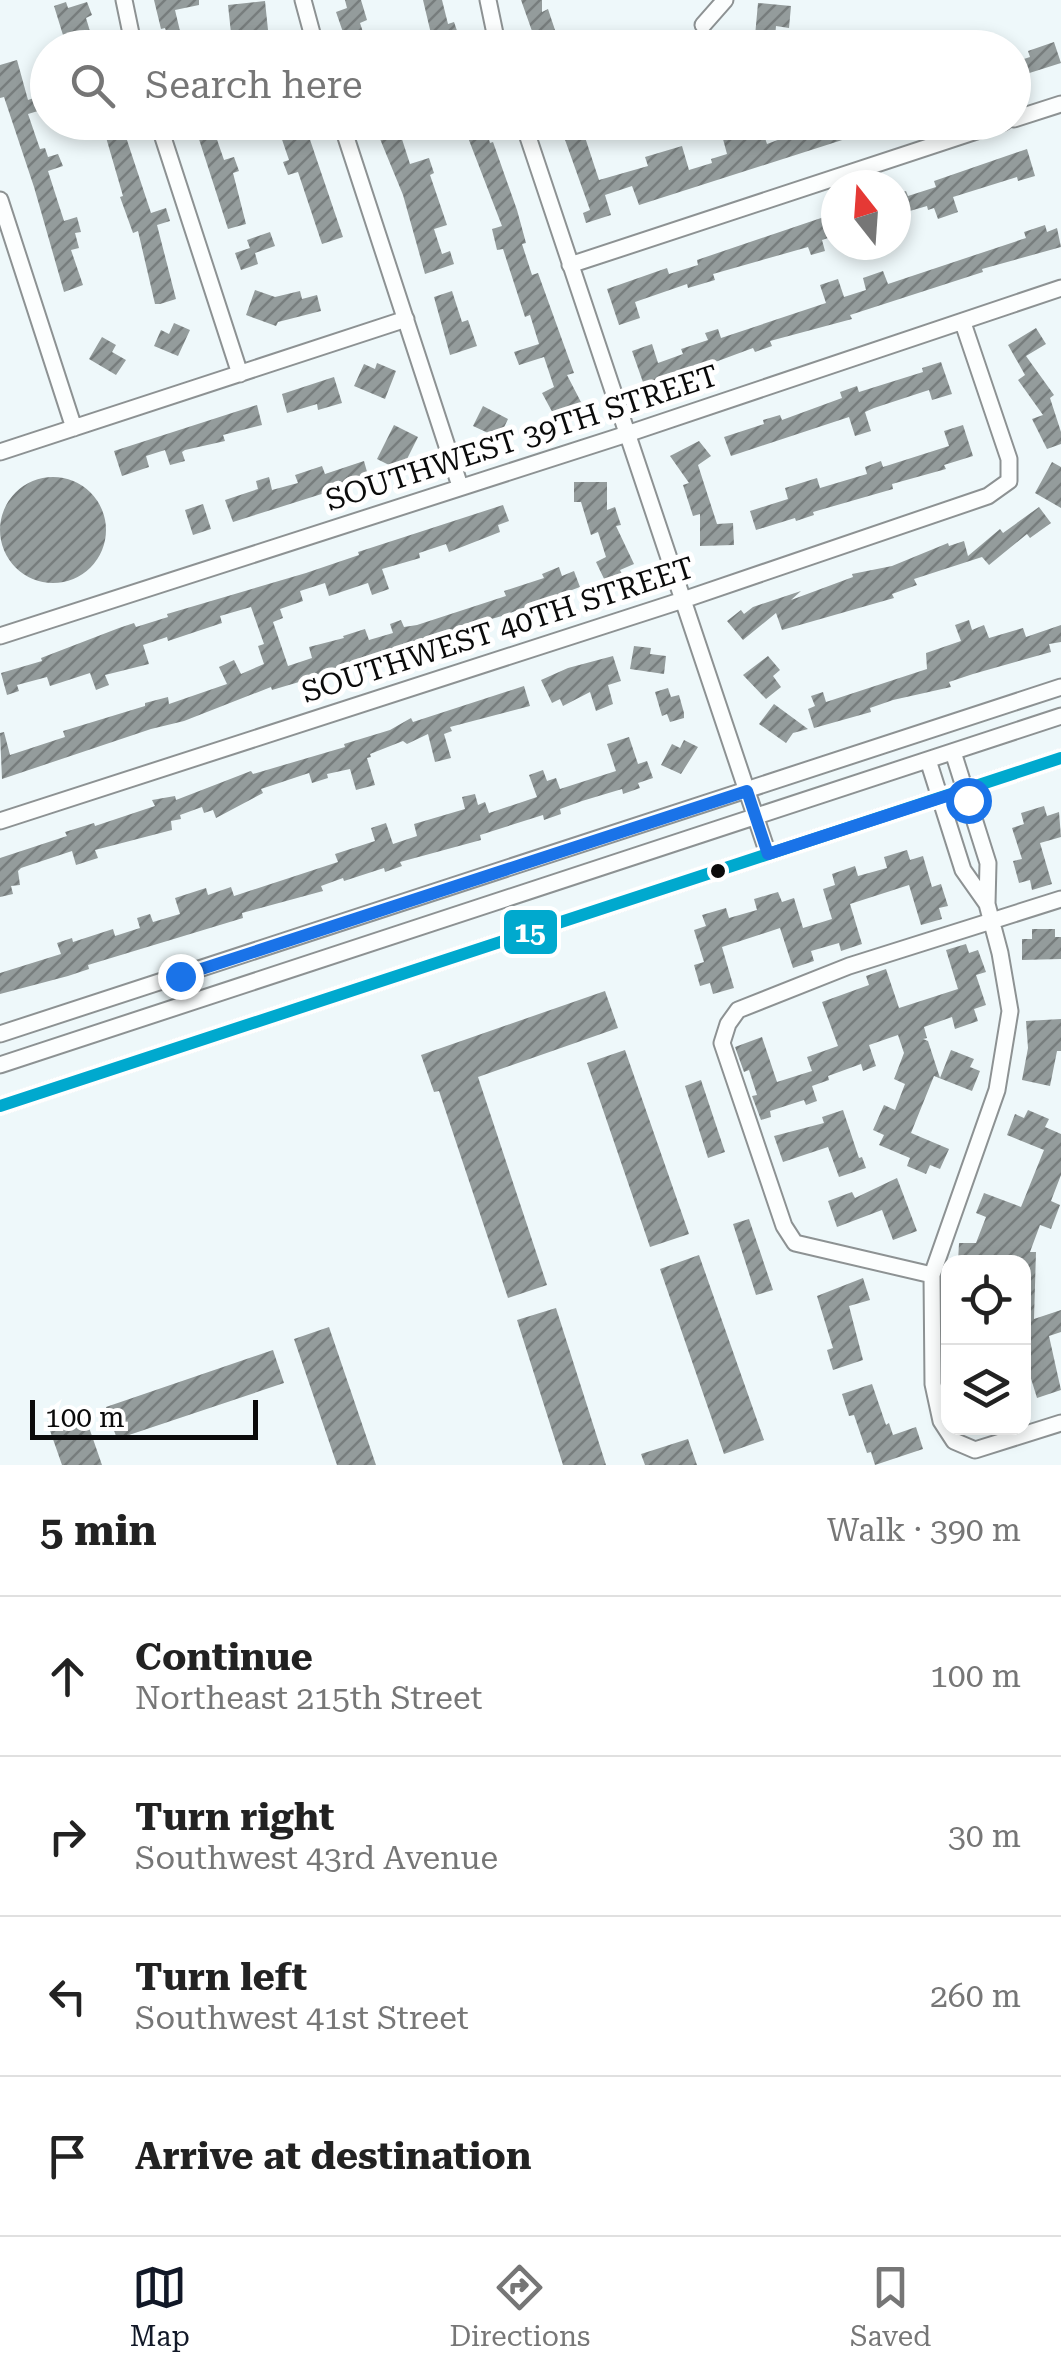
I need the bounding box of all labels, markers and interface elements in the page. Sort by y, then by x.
search box [30,30,1031,140]
icon: search [65,58,120,113]
text: Search here [145,63,363,107]
north arrow [821,170,911,260]
street label: SOUTHWEST 39TH STREET [321,357,723,518]
street label: SOUTHWEST 40TH STREET [297,549,699,710]
route start [946,778,992,824]
unlabelled marker [708,861,728,881]
line badge: 15 [502,908,559,956]
text: 15 [514,916,546,949]
route end [158,954,204,1000]
map controls [941,1255,1031,1435]
button: locate [941,1255,1031,1345]
button: layers [941,1345,1031,1435]
scale bar [30,1395,258,1440]
text: 100 m [45,1401,125,1434]
text: 5 min [40,1506,157,1555]
text: Walk · 390 m [827,1511,1021,1549]
text: Continue [135,1635,313,1679]
icon: ahead [40,1649,95,1704]
text: 100 m [930,1657,1021,1695]
text: Northeast 215th Street [135,1679,482,1717]
text: Turn right [135,1795,334,1839]
icon: right [40,1809,95,1864]
text: 30 m [948,1817,1021,1855]
text: Southwest 43rd Avenue [135,1839,498,1877]
text: Turn left [135,1955,307,1999]
icon: left [40,1969,95,2024]
text: 260 m [930,1977,1021,2015]
text: Southwest 41st Street [135,1999,469,2037]
icon: arrive [40,2129,95,2184]
text: Arrive at destination [135,2134,531,2178]
tab: Map [130,2260,190,2353]
tab: Directions [449,2260,590,2353]
tab: Saved [850,2260,931,2353]

